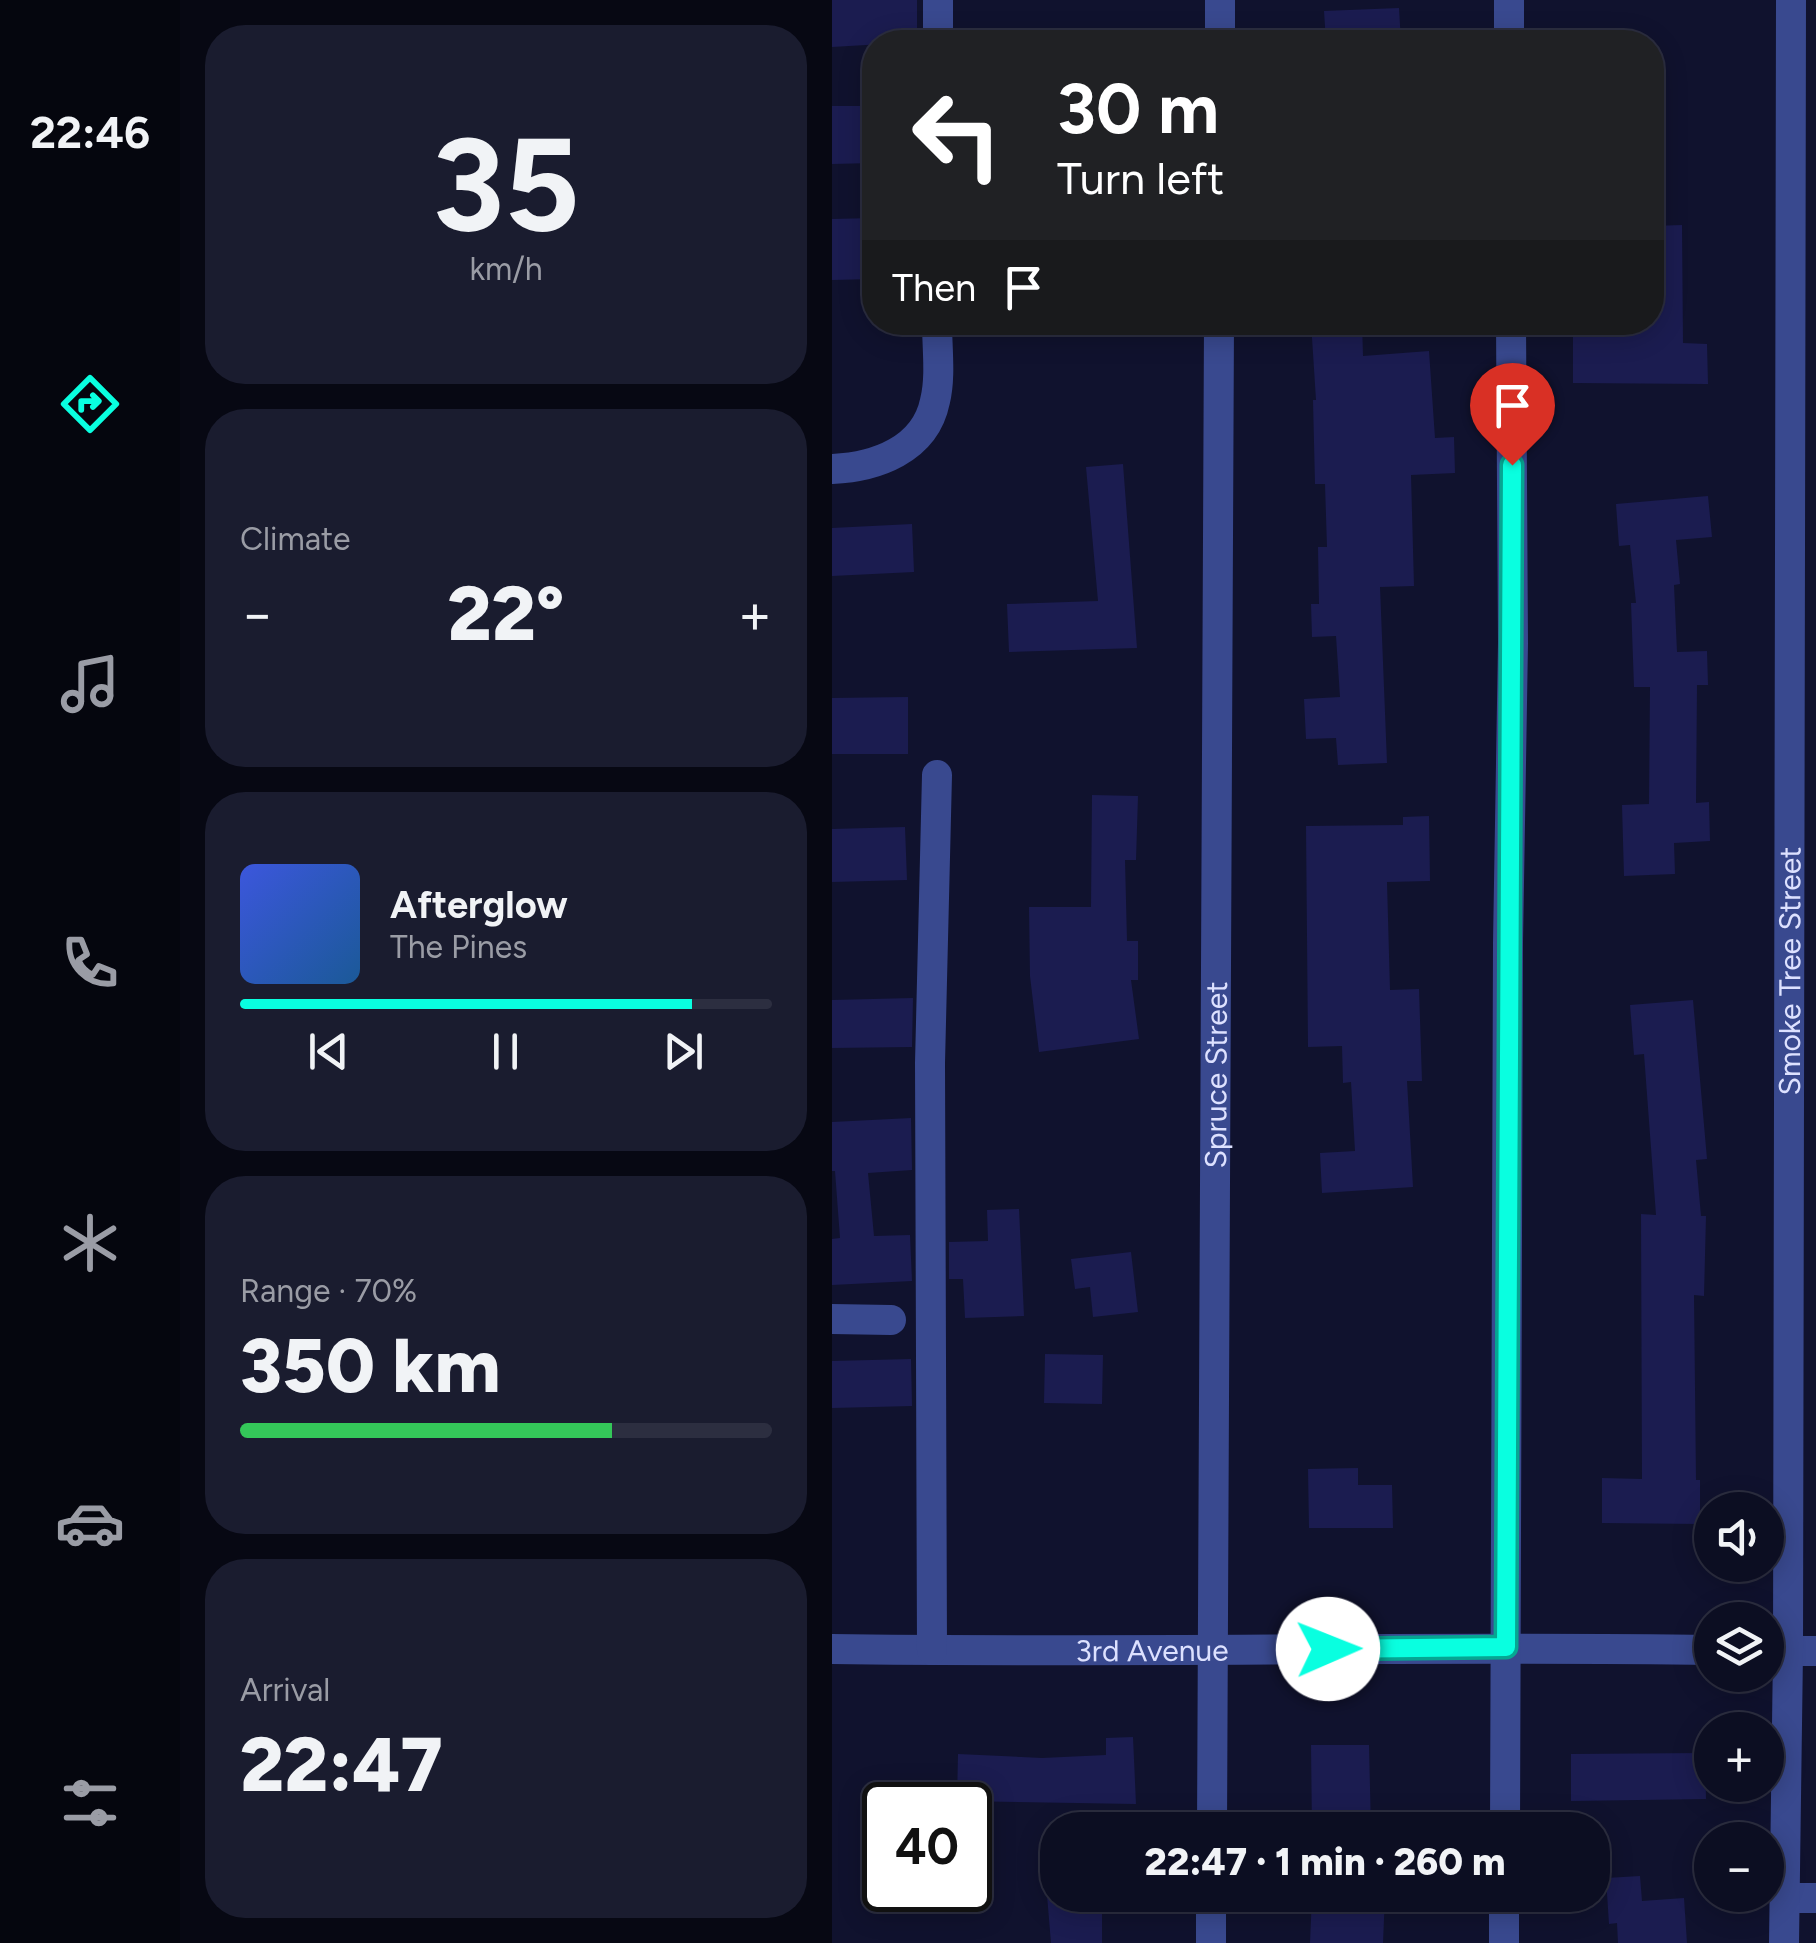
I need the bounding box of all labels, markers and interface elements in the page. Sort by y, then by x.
text: 30 m [1057,66,1219,151]
icon: left [892,70,1022,200]
text: 22:46 [30,105,150,159]
text: 35 [432,107,580,263]
text: Turn left [1057,151,1224,205]
text: km/h [469,250,543,288]
icon: arrive [996,260,1051,315]
text: Then [892,265,976,311]
pin [1470,363,1555,466]
icon: directions [55,369,125,439]
icon: arrive [1485,378,1540,433]
text: Climate [240,520,351,558]
text: 22° [448,569,564,659]
text: − [240,581,274,647]
text: + [738,581,772,647]
icon: music [55,649,125,719]
street label: Smoke Tree Street [1771,847,1808,1096]
text: Afterglow [390,882,568,928]
icon: phone [55,928,125,998]
text: The Pines [390,928,527,966]
street label: Spruce Street [1197,981,1234,1169]
icon: previous [301,1024,356,1079]
icon: pause [478,1024,533,1079]
icon: next [656,1024,711,1079]
icon: climate [55,1208,125,1278]
text: Range · 70% [240,1272,417,1310]
text: 350 km [240,1321,501,1411]
icon: car [55,1488,125,1558]
map controls [1694,1492,1784,1912]
button: sound [1694,1492,1784,1582]
position arrow [1276,1597,1380,1701]
button: layers [1694,1602,1784,1692]
street label: 3rd Avenue [1075,1631,1229,1669]
text: Arrival [240,1671,330,1709]
button: + [1694,1712,1784,1802]
text: 22:47 [240,1720,443,1810]
icon: filters [55,1768,125,1838]
speed limit sign: 40 [862,1782,992,1912]
button: − [1694,1822,1784,1912]
text: 22:47 · 1 min · 260 m [1145,1839,1505,1885]

